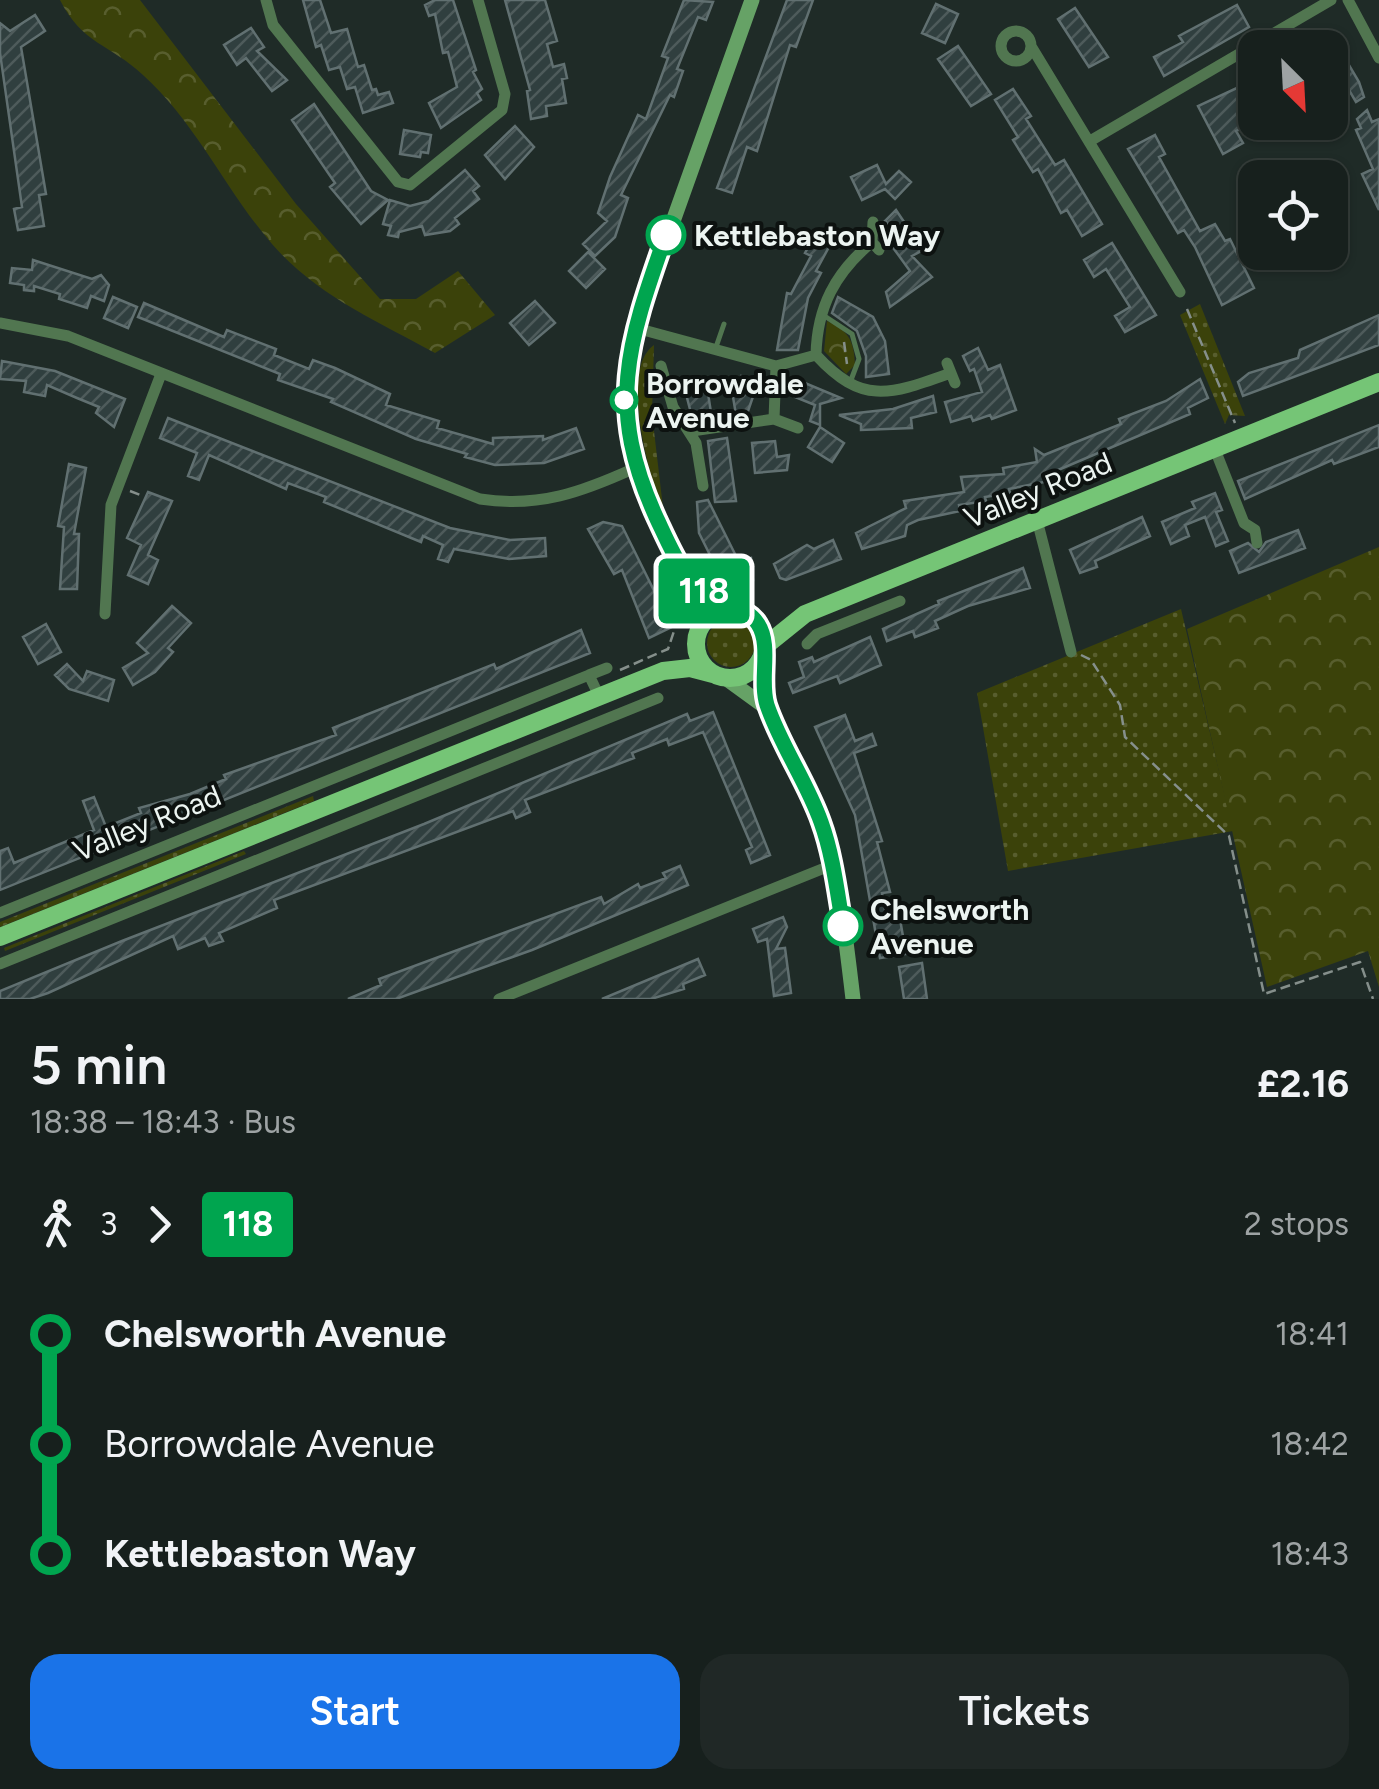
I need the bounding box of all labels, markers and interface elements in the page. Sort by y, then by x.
north arrow [1238,30,1348,140]
map controls [1238,30,1348,270]
button: locate [1238,160,1348,270]
marker: Kettlebaston Way [647,216,685,254]
place label: Kettlebaston Way [694,217,941,254]
place label: Borrowdale Avenue [646,365,804,436]
marker: Borrowdale Avenue [611,387,637,413]
street label: Valley Road [959,444,1117,536]
line badge: 118 [646,558,762,624]
text: 118 [679,570,729,612]
street label: Valley Road [68,777,226,869]
place label: Chelsworth Avenue [870,891,1029,962]
marker: Chelsworth Avenue [824,907,862,945]
text: 5 min [30,1032,167,1098]
text: £2.16 [1257,1061,1349,1107]
text: 18:38 – 18:43 · Bus [30,1103,296,1141]
icon: walk [30,1197,85,1252]
icon: forward [132,1197,187,1252]
text: 118 [222,1203,273,1245]
text: 3 [100,1205,117,1243]
text: 2 stops [1244,1205,1349,1243]
text: Chelsworth Avenue [104,1311,446,1357]
text: 18:41 [1275,1315,1349,1353]
text: Borrowdale Avenue [104,1421,434,1467]
text: 18:42 [1270,1425,1349,1463]
text: Kettlebaston Way [104,1531,416,1577]
text: 18:43 [1271,1535,1349,1573]
button: Start [30,1654,680,1769]
button: Tickets [700,1654,1349,1769]

